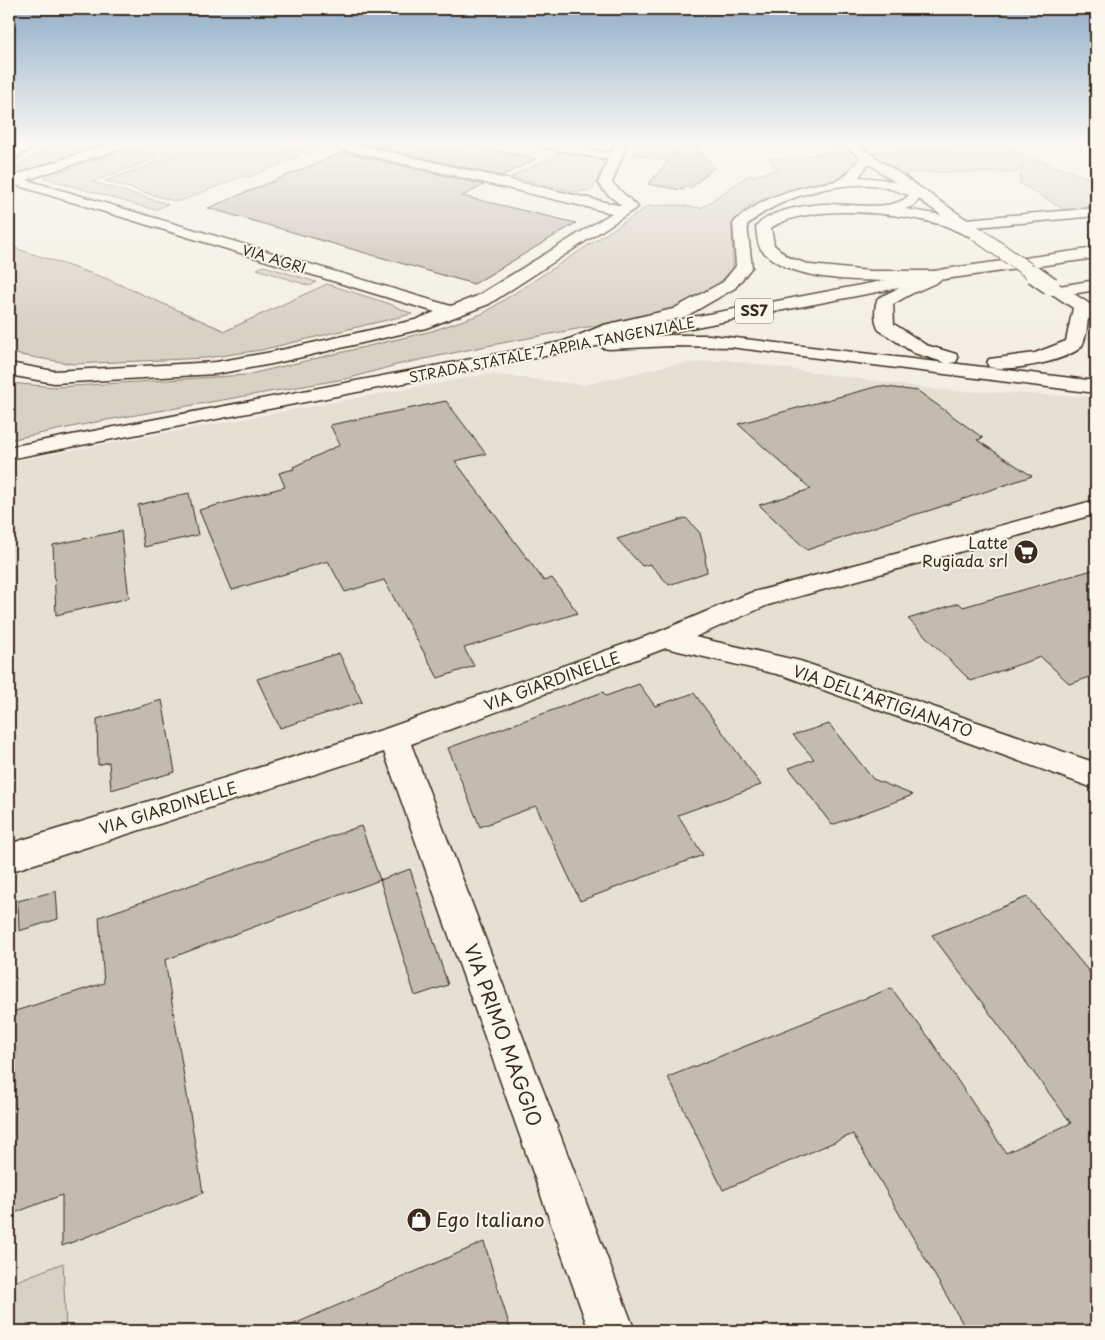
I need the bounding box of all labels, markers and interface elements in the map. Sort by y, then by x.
street label: VIA AGRI [240,239,309,278]
road number: SS7 [735,298,773,324]
street label: STRADA STATALE 7 APPIA TANGENZIALE [407,311,697,388]
place label: Latte Rugiada srl [922,530,1008,572]
supermarket icon: Latte Rugiada srl [1013,539,1039,565]
street label: VIA GIARDINELLE [480,644,623,716]
street label: VIA DELL'ARTIGIANATO [790,658,976,742]
street label: VIA GIARDINELLE [96,775,240,839]
street label: VIA PRIMO MAGGIO [458,939,550,1130]
place label: Ego Italiano [436,1205,544,1233]
shop icon: Ego Italiano [406,1207,432,1233]

